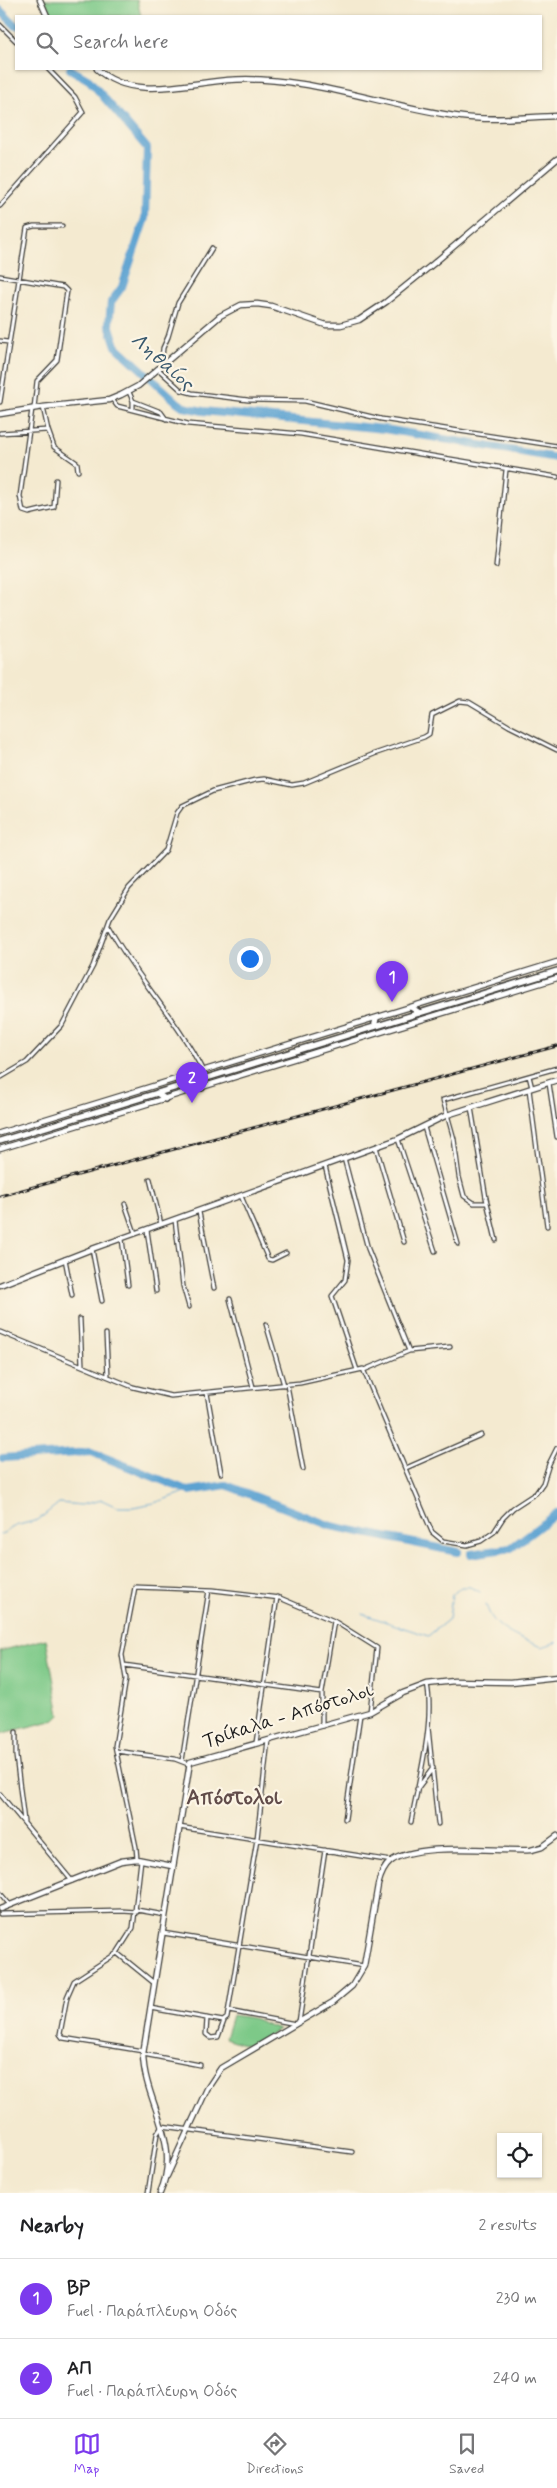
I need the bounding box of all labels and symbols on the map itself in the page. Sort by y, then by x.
water label: Ληθαίος [125,327,200,398]
your location [237,946,263,972]
pin: 1 [376,961,408,1002]
pin: 2 [176,1062,208,1103]
street label: Τρίκαλα - Απόστολοι [200,1678,376,1754]
district label: Απόστολοι [186,1784,283,1812]

